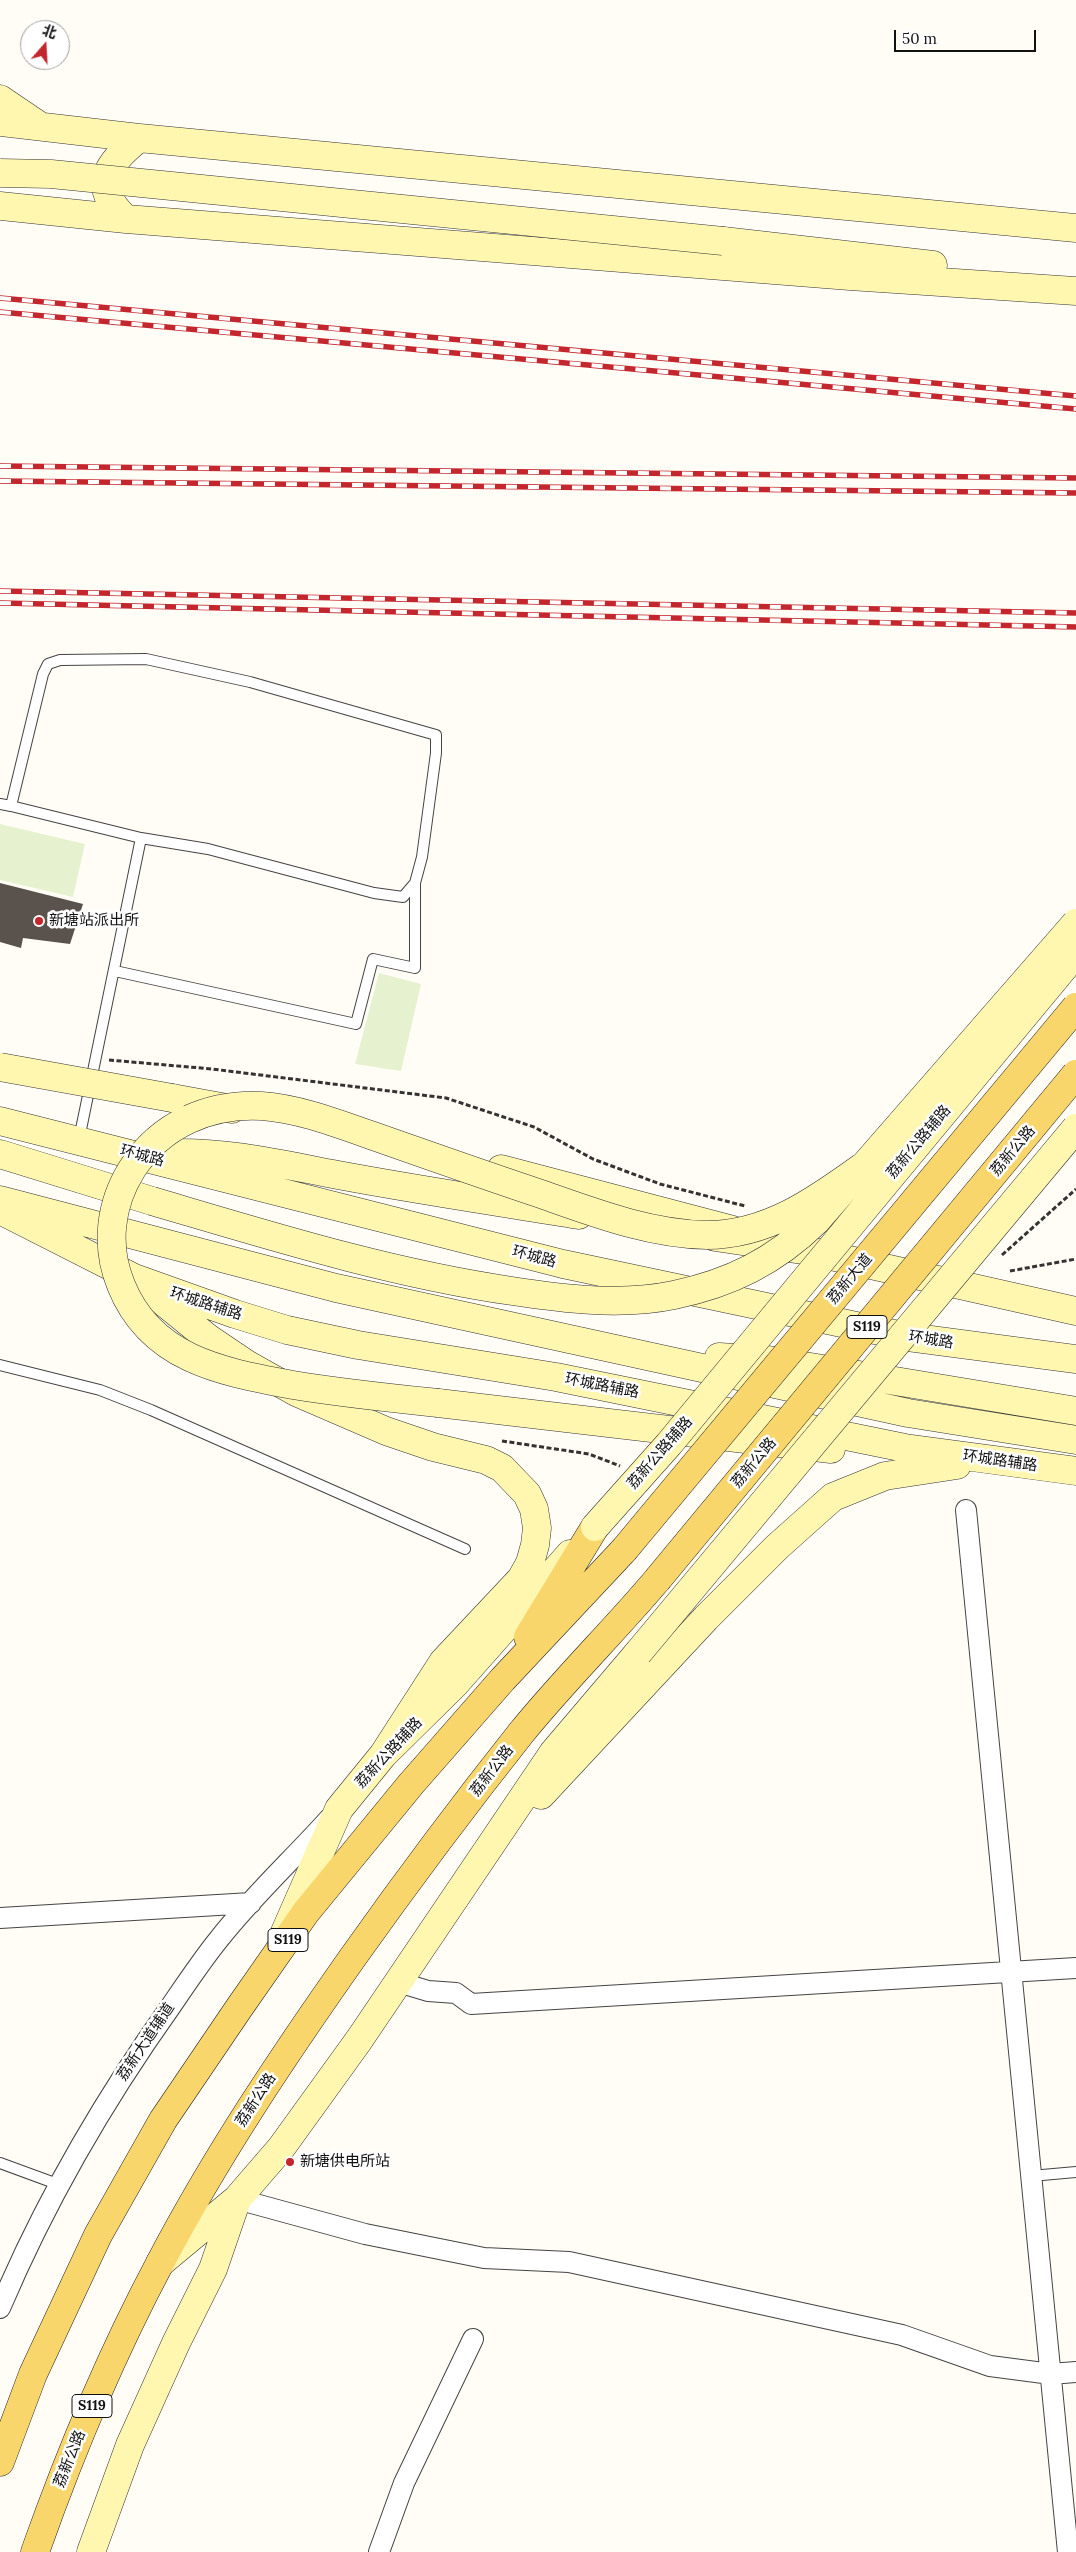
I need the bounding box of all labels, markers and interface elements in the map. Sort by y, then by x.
north arrow [20,20,70,70]
scale bar [896,20,1038,52]
text: 北 [40,21,59,43]
text: 50 m [902,29,937,48]
place label: 新塘站派出所 [49,912,139,930]
marker: 新塘站派出所 [33,915,45,927]
street label: 荔新公路辅路 [883,1102,955,1182]
street label: 荔新公路 [987,1122,1039,1180]
street label: 环城路 [118,1141,166,1171]
street label: 环城路 [510,1242,558,1272]
street label: 荔新大道 [824,1250,876,1308]
street label: 环城路辅路 [168,1284,244,1324]
road number: S119 [847,1315,887,1338]
street label: 环城路 [907,1328,955,1352]
street label: 环城路辅路 [563,1370,641,1402]
street label: 荔新公路辅路 [624,1413,696,1493]
street label: 荔新公路 [728,1434,780,1492]
street label: 环城路辅路 [962,1447,1038,1475]
street label: 荔新公路辅路 [352,1714,426,1792]
street label: 荔新公路 [466,1742,518,1800]
road number: S119 [268,1928,308,1952]
street label: 荔新大道辅道 [113,2000,179,2084]
street label: 荔新公路 [232,2070,280,2130]
place label: 新塘供电所站 [300,2153,390,2171]
marker: 新塘供电所站 [284,2156,296,2168]
road number: S119 [72,2394,112,2418]
street label: 荔新公路 [50,2428,90,2490]

